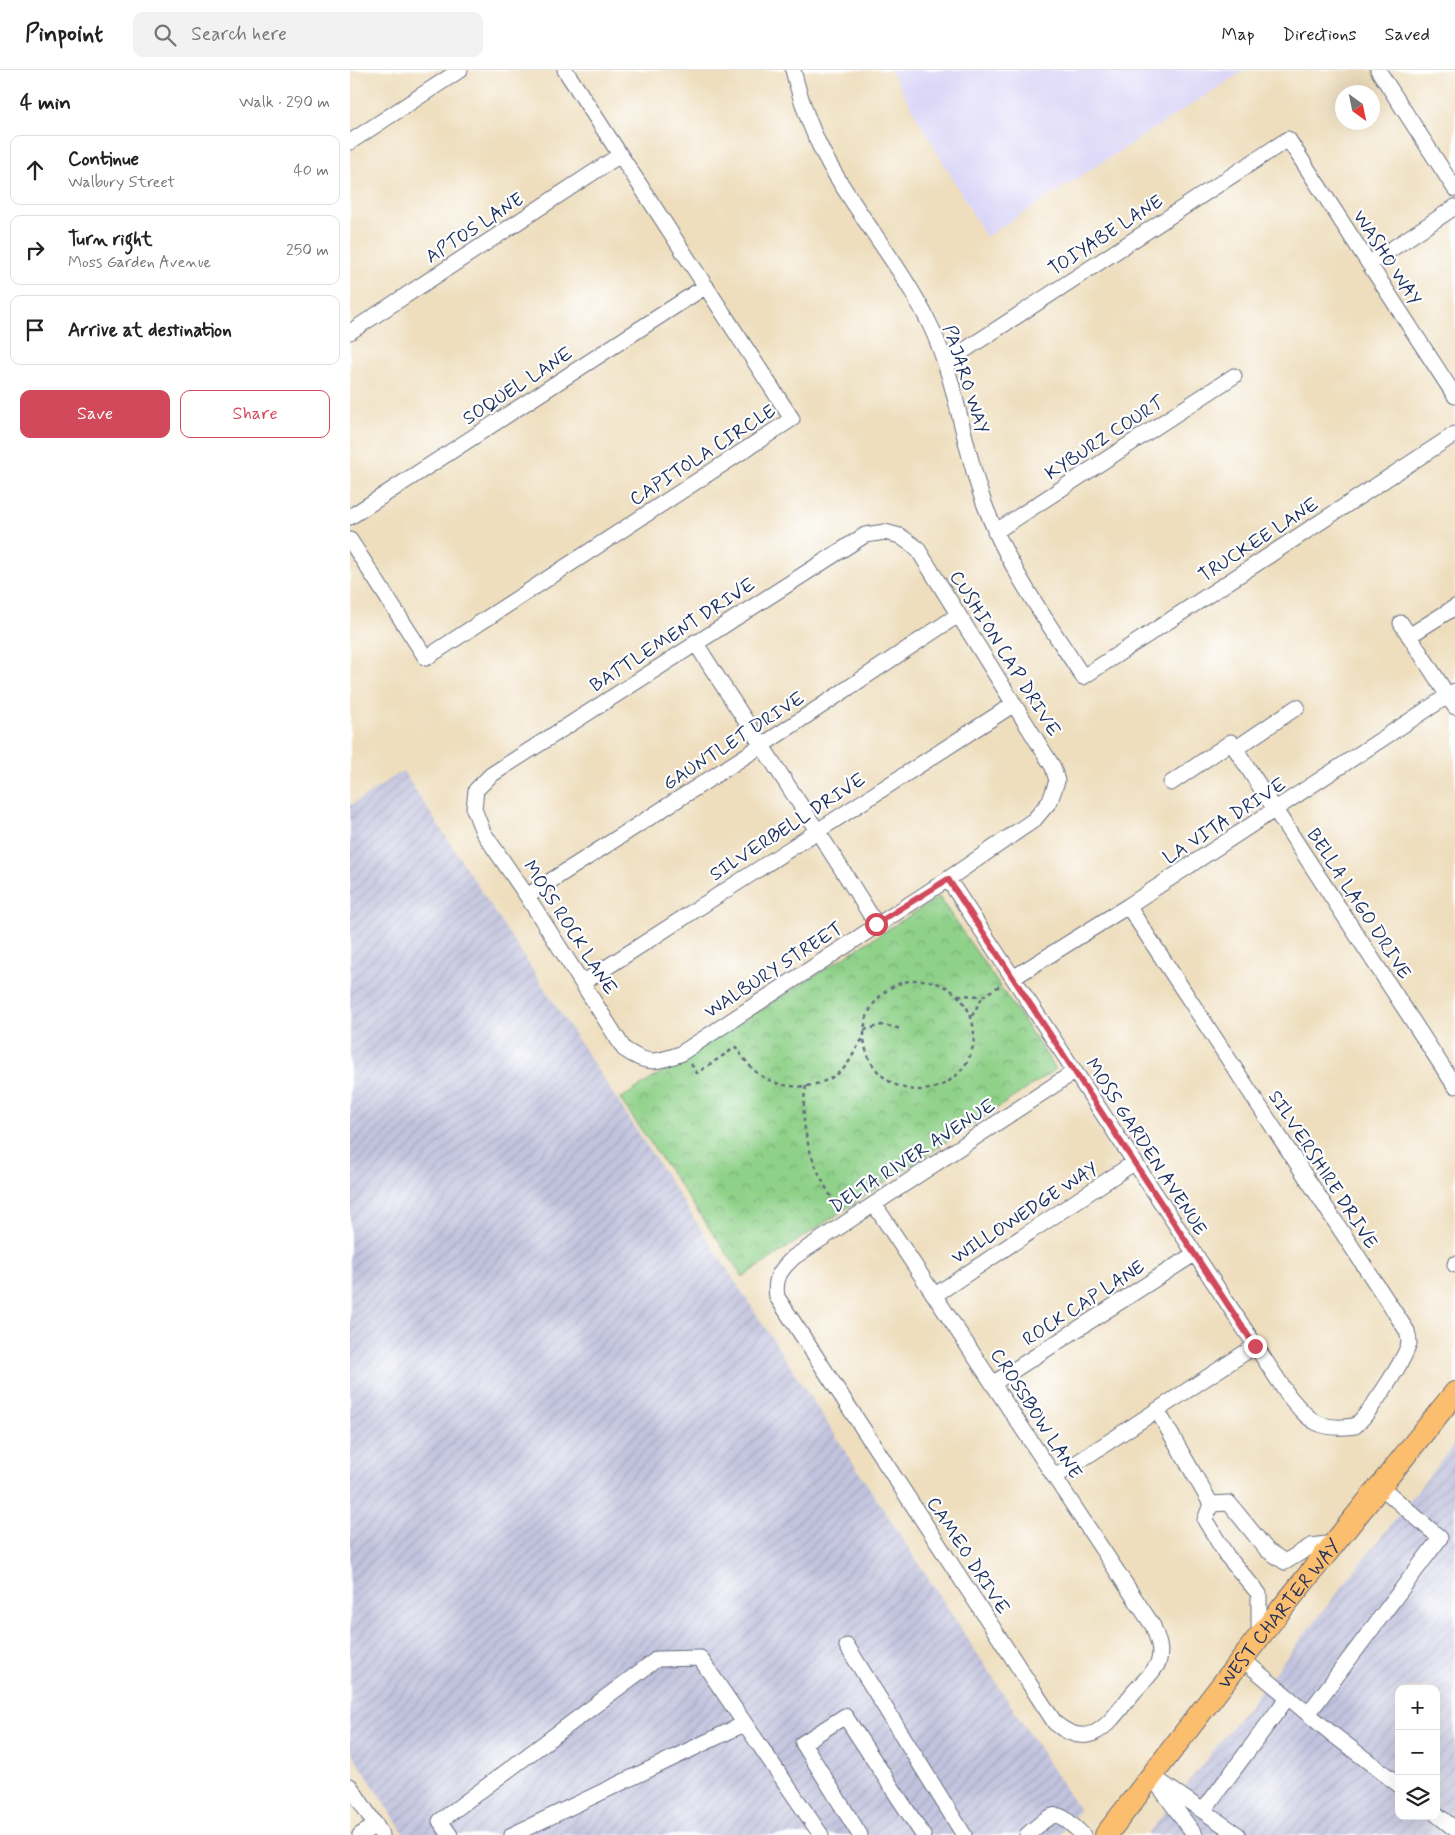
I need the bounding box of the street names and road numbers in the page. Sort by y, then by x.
street label: APTOS LANE [421,187,529,269]
street label: TOIYABE LANE [1044,189,1168,282]
street label: WASHO WAY [1347,205,1427,311]
street label: PAJARO WAY [936,322,995,437]
street label: SOQUEL LANE [458,341,578,431]
street label: KYBURZ COURT [1041,390,1170,486]
street label: CAPITOLA CIRCLE [625,399,781,512]
street label: TRUCKEE LANE [1194,492,1324,588]
street label: CUSHION CAP DRIVE [943,566,1066,742]
street label: BATTLEMENT DRIVE [585,572,760,698]
street label: GAUNTLET DRIVE [658,686,810,796]
street label: SILVERBELL DRIVE [705,767,871,887]
street label: LA VITA DRIVE [1159,772,1291,870]
street label: BELLA LAGO DRIVE [1301,824,1417,984]
street label: MOSS ROCK LANE [517,856,623,1000]
street label: WALBURY STREET [700,916,848,1024]
street label: MOSS GARDEN AVENUE [1079,1053,1212,1240]
street label: SILVERSHIRE DRIVE [1262,1086,1383,1254]
street label: DELTA RIVER AVENUE [825,1093,1001,1219]
street label: WILLOWEDGE WAY [947,1156,1103,1270]
street label: ROCK CAP LANE [1018,1254,1150,1352]
street label: CROSSBOW LANE [984,1344,1087,1484]
street label: CAMEO DRIVE [920,1492,1015,1619]
street label: WEST CHARTER WAY [1213,1534,1347,1694]

